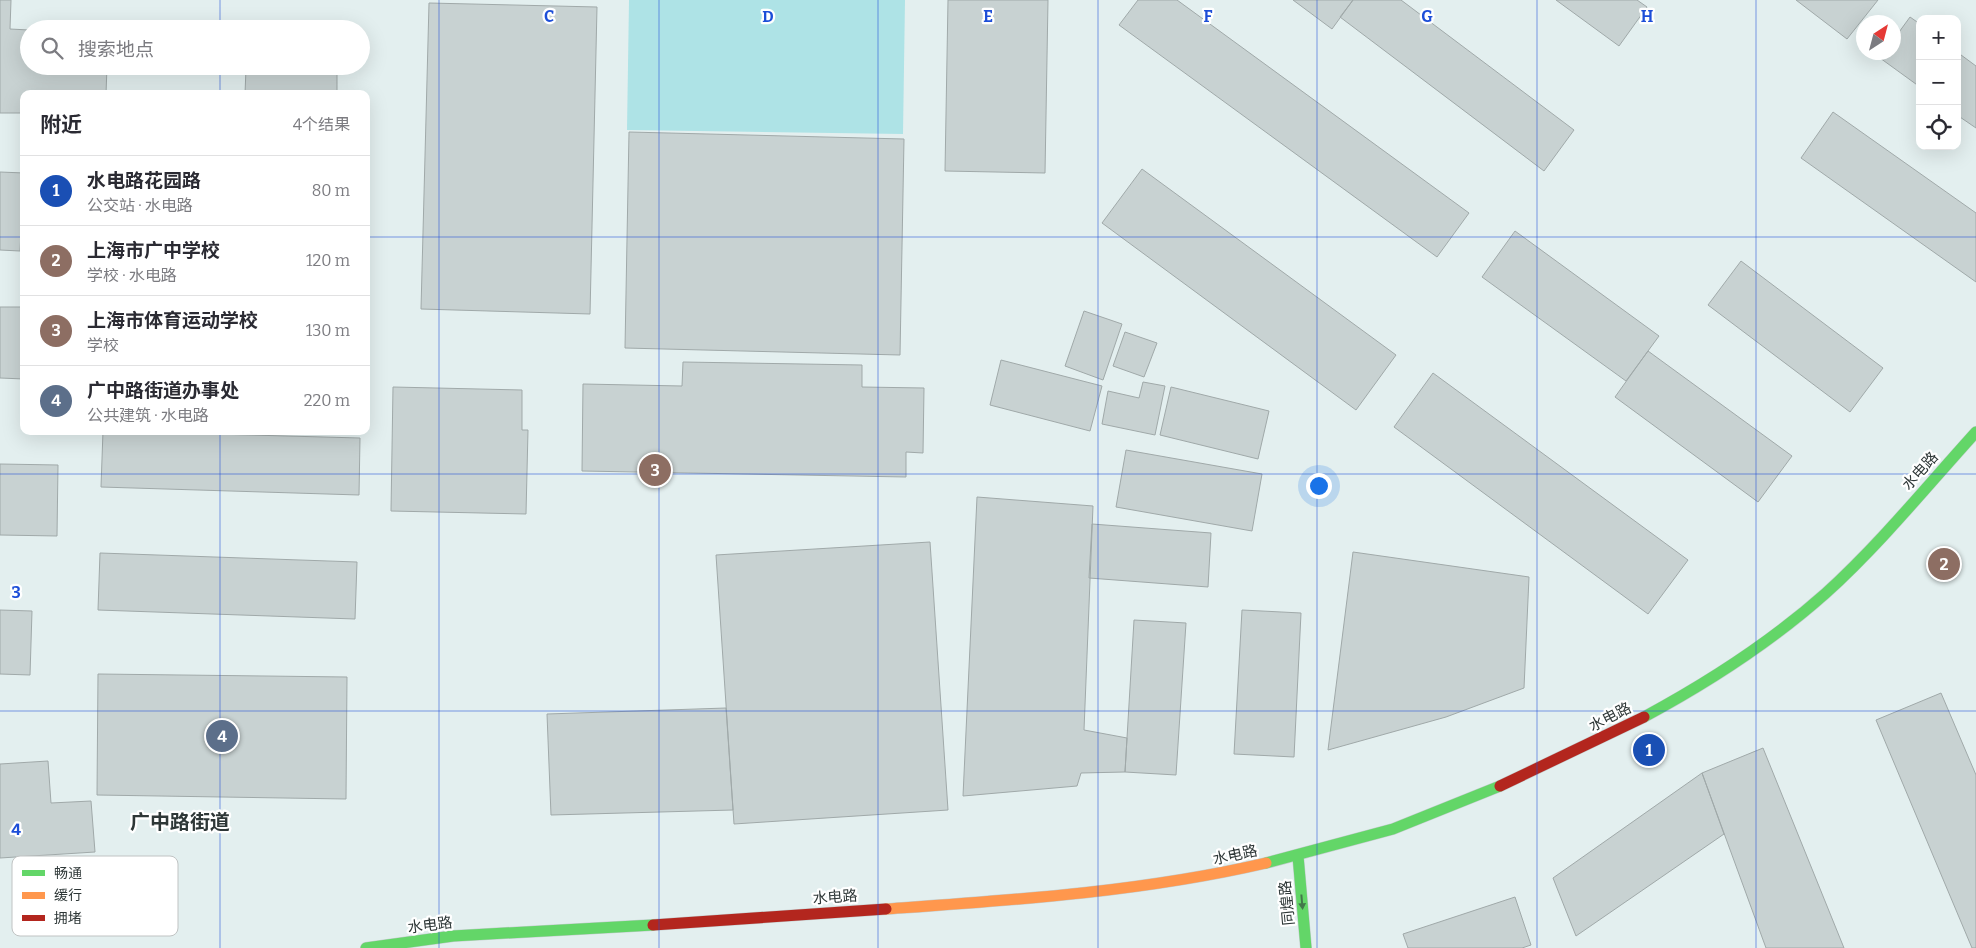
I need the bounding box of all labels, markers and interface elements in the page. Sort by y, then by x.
text: C [544,7,554,26]
text: D [762,7,774,26]
text: E [983,7,993,26]
text: F [1204,7,1213,26]
text: G [1421,7,1433,26]
text: H [1641,7,1654,26]
north arrow [1856,15,1901,60]
map controls [1916,15,1961,150]
button: + [1916,15,1961,60]
search box [20,20,370,75]
icon: search [38,34,66,62]
text: 搜索地点 [78,38,154,61]
button: − [1916,60,1961,105]
button: locate [1916,105,1961,150]
text: 附近 [40,112,82,138]
text: 4个结果 [293,115,350,134]
text: 水电路花园路 [87,169,201,192]
text: 1 [53,181,59,200]
text: 80 m [312,181,350,200]
text: 公交站 · 水电路 [87,196,193,215]
text: 上海市广中学校 [87,239,220,262]
text: 2 [51,251,61,270]
text: 120 m [306,251,350,270]
text: 学校 · 水电路 [87,266,177,285]
text: 上海市体育运动学校 [87,309,258,332]
text: 3 [51,321,61,340]
text: 130 m [306,321,350,340]
text: 学校 [87,336,119,355]
text: 广中路街道办事处 [87,379,239,402]
text: 4 [51,391,61,410]
text: 220 m [304,391,350,410]
text: 公共建筑 · 水电路 [87,406,209,425]
street label: 水电路 [1898,448,1942,494]
pin: 3 [639,451,671,489]
your location [1306,473,1332,499]
pin: 2 [1928,545,1960,583]
text: 3 [11,583,21,602]
street label: 水电路 [1586,699,1634,735]
pin: 4 [206,717,238,755]
pin: 1 [1633,731,1665,769]
district label: 广中路街道 [130,810,230,834]
text: 4 [11,820,21,839]
street label: 水电路 [1211,842,1259,868]
legend [12,856,178,936]
text: 畅通 [54,865,82,882]
street label: 同煌路 [1276,880,1298,926]
street label: 水电路 [812,886,858,908]
text: 缓行 [54,887,82,904]
one-way arrow [1298,894,1306,910]
text: 拥堵 [54,910,82,927]
street label: 水电路 [407,913,453,937]

